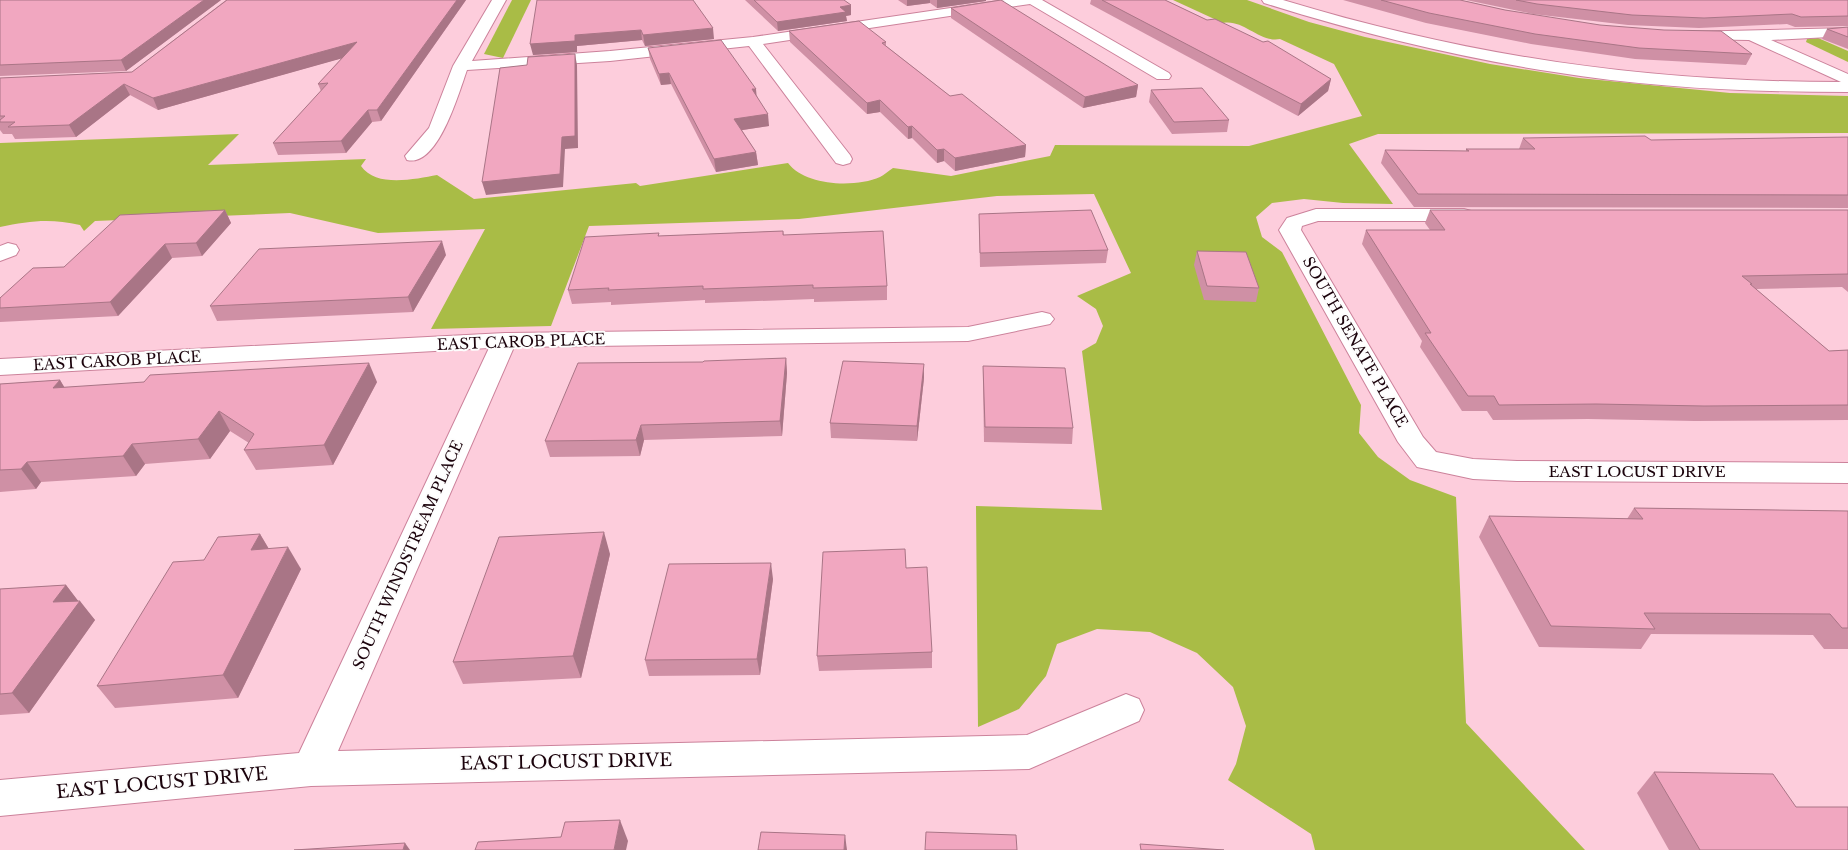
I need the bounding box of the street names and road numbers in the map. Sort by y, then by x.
street label: SOUTH SENATE PLACE [1299,253,1412,431]
street label: EAST CAROB PLACE [437,329,606,354]
street label: EAST CAROB PLACE [32,347,202,374]
street label: SOUTH WINDSTREAM PLACE [348,437,467,672]
street label: EAST LOCUST DRIVE [1548,462,1726,481]
street label: EAST LOCUST DRIVE [460,749,672,775]
street label: EAST LOCUST DRIVE [55,763,269,803]

